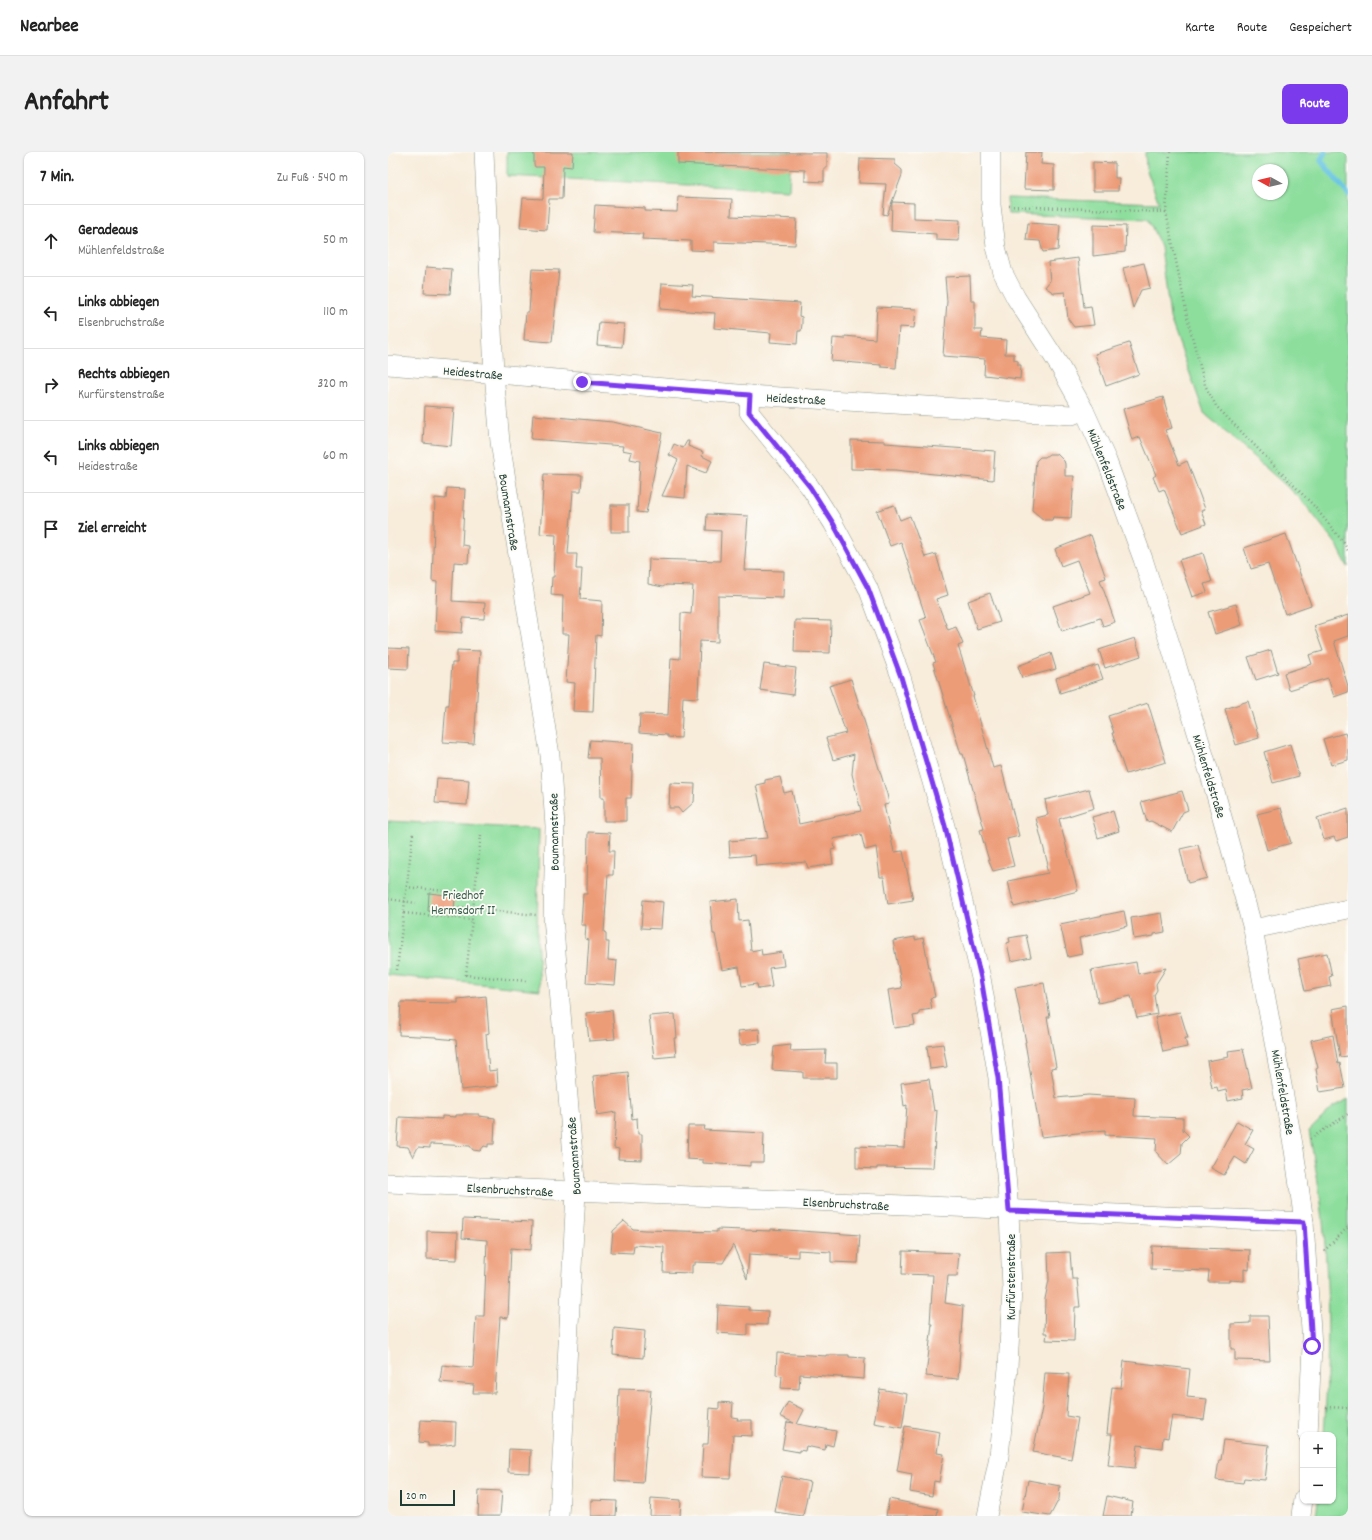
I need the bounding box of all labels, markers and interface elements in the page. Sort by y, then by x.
text: Nearbee [20,14,79,41]
text: Karte [1185,18,1215,38]
text: Route [1237,18,1267,38]
text: Gespeichert [1289,18,1352,38]
text: Anfahrt [24,84,109,124]
button: Route [1282,84,1348,124]
north arrow [1252,164,1288,200]
text: 7 Min. [40,166,74,190]
text: Zu Fuß · 540 m [277,169,348,188]
text: Geradeaus [78,220,138,242]
icon: ahead [40,230,62,252]
text: 50 m [323,231,348,250]
text: Mühlenfeldstraße [78,242,165,261]
text: Links abbiegen [78,292,159,314]
icon: left [40,302,62,324]
text: 110 m [323,303,348,322]
text: Elsenbruchstraße [78,314,165,333]
street label: Heidestraße [442,362,504,387]
text: Rechts abbiegen [78,364,170,386]
route end [573,373,591,391]
icon: right [40,374,62,396]
text: 320 m [318,375,348,394]
text: Kurfürstenstraße [78,386,165,405]
street label: Heidestraße [766,389,826,412]
street label: Mühlenfeldstraße [1081,426,1131,514]
text: Links abbiegen [78,436,159,458]
icon: left [40,446,62,468]
text: 60 m [323,447,348,466]
text: Heidestraße [78,458,138,477]
street label: Boumannstraße [492,473,523,553]
icon: arrive [40,518,62,540]
text: Ziel erreicht [78,518,146,540]
street label: Mühlenfeldstraße [1186,733,1229,821]
street label: Boumannstraße [545,793,566,871]
park label: Friedhof Hermsdorf II [431,887,495,921]
street label: Mühlenfeldstraße [1265,1048,1298,1137]
street label: Boumannstraße [563,1116,588,1195]
street label: Elsenbruchstraße [466,1180,554,1203]
street label: Elsenbruchstraße [802,1194,890,1217]
street label: Kurfürstenstraße [1003,1233,1022,1320]
route start [1303,1337,1321,1355]
map controls [1300,1432,1336,1504]
button: + [1300,1432,1336,1468]
button: − [1300,1468,1336,1504]
scale bar [400,1488,455,1507]
text: 20 m [406,1489,427,1505]

